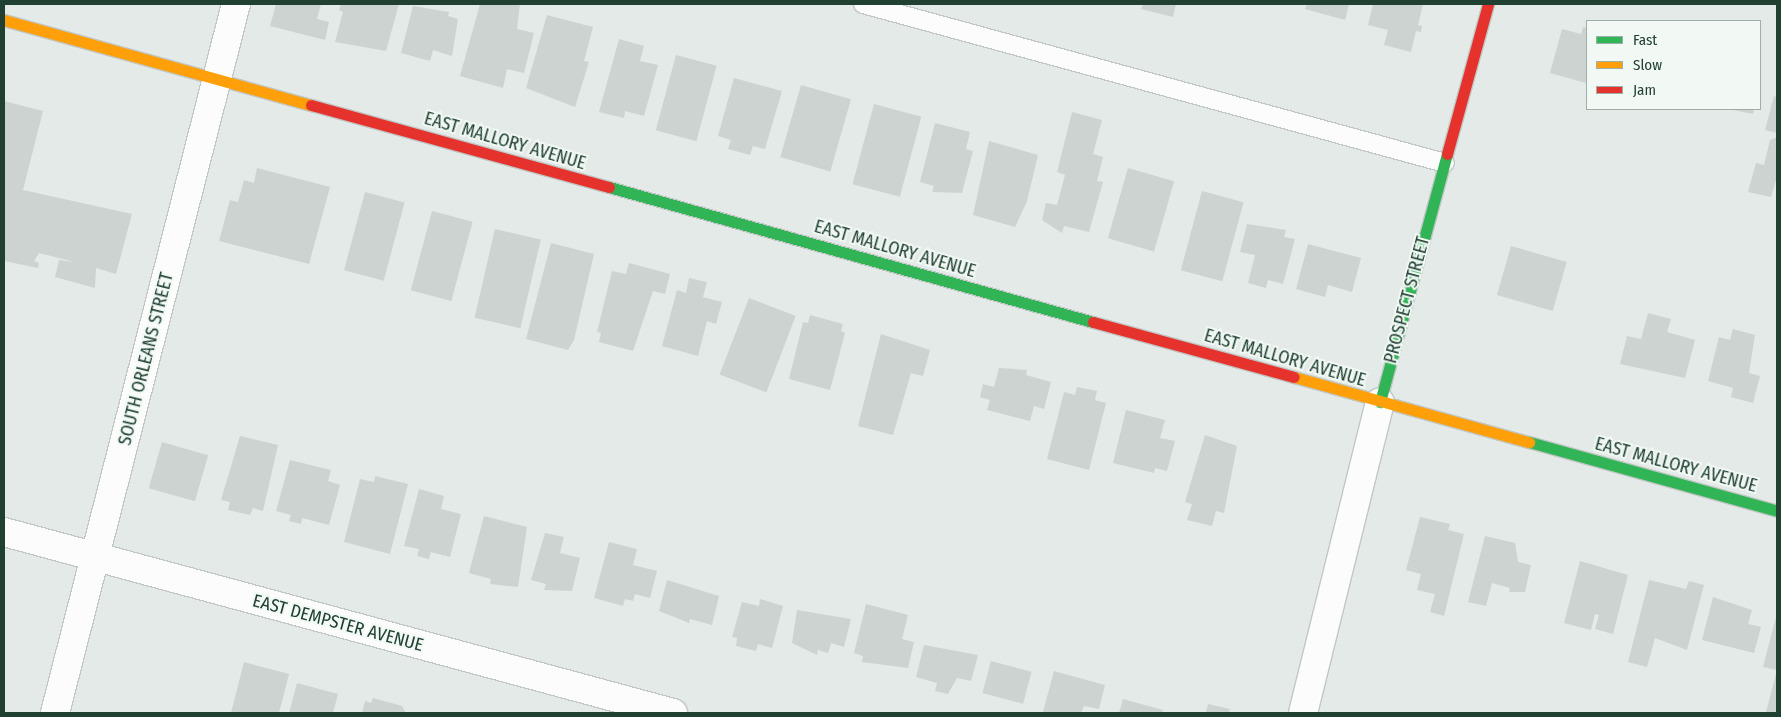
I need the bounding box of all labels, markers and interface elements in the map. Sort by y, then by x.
legend [1586,20,1761,110]
text: Fast [1633,31,1657,49]
text: Slow [1633,56,1662,74]
text: Jam [1633,81,1656,99]
street label: EAST MALLORY AVENUE [422,108,588,174]
street label: EAST MALLORY AVENUE [812,216,978,282]
street label: PROSPECT STREET [1380,234,1434,366]
street label: SOUTH ORLEANS STREET [114,270,178,448]
street label: EAST MALLORY AVENUE [1202,325,1368,391]
street label: EAST MALLORY AVENUE [1593,433,1759,497]
street label: EAST DEMPSTER AVENUE [250,590,426,656]

